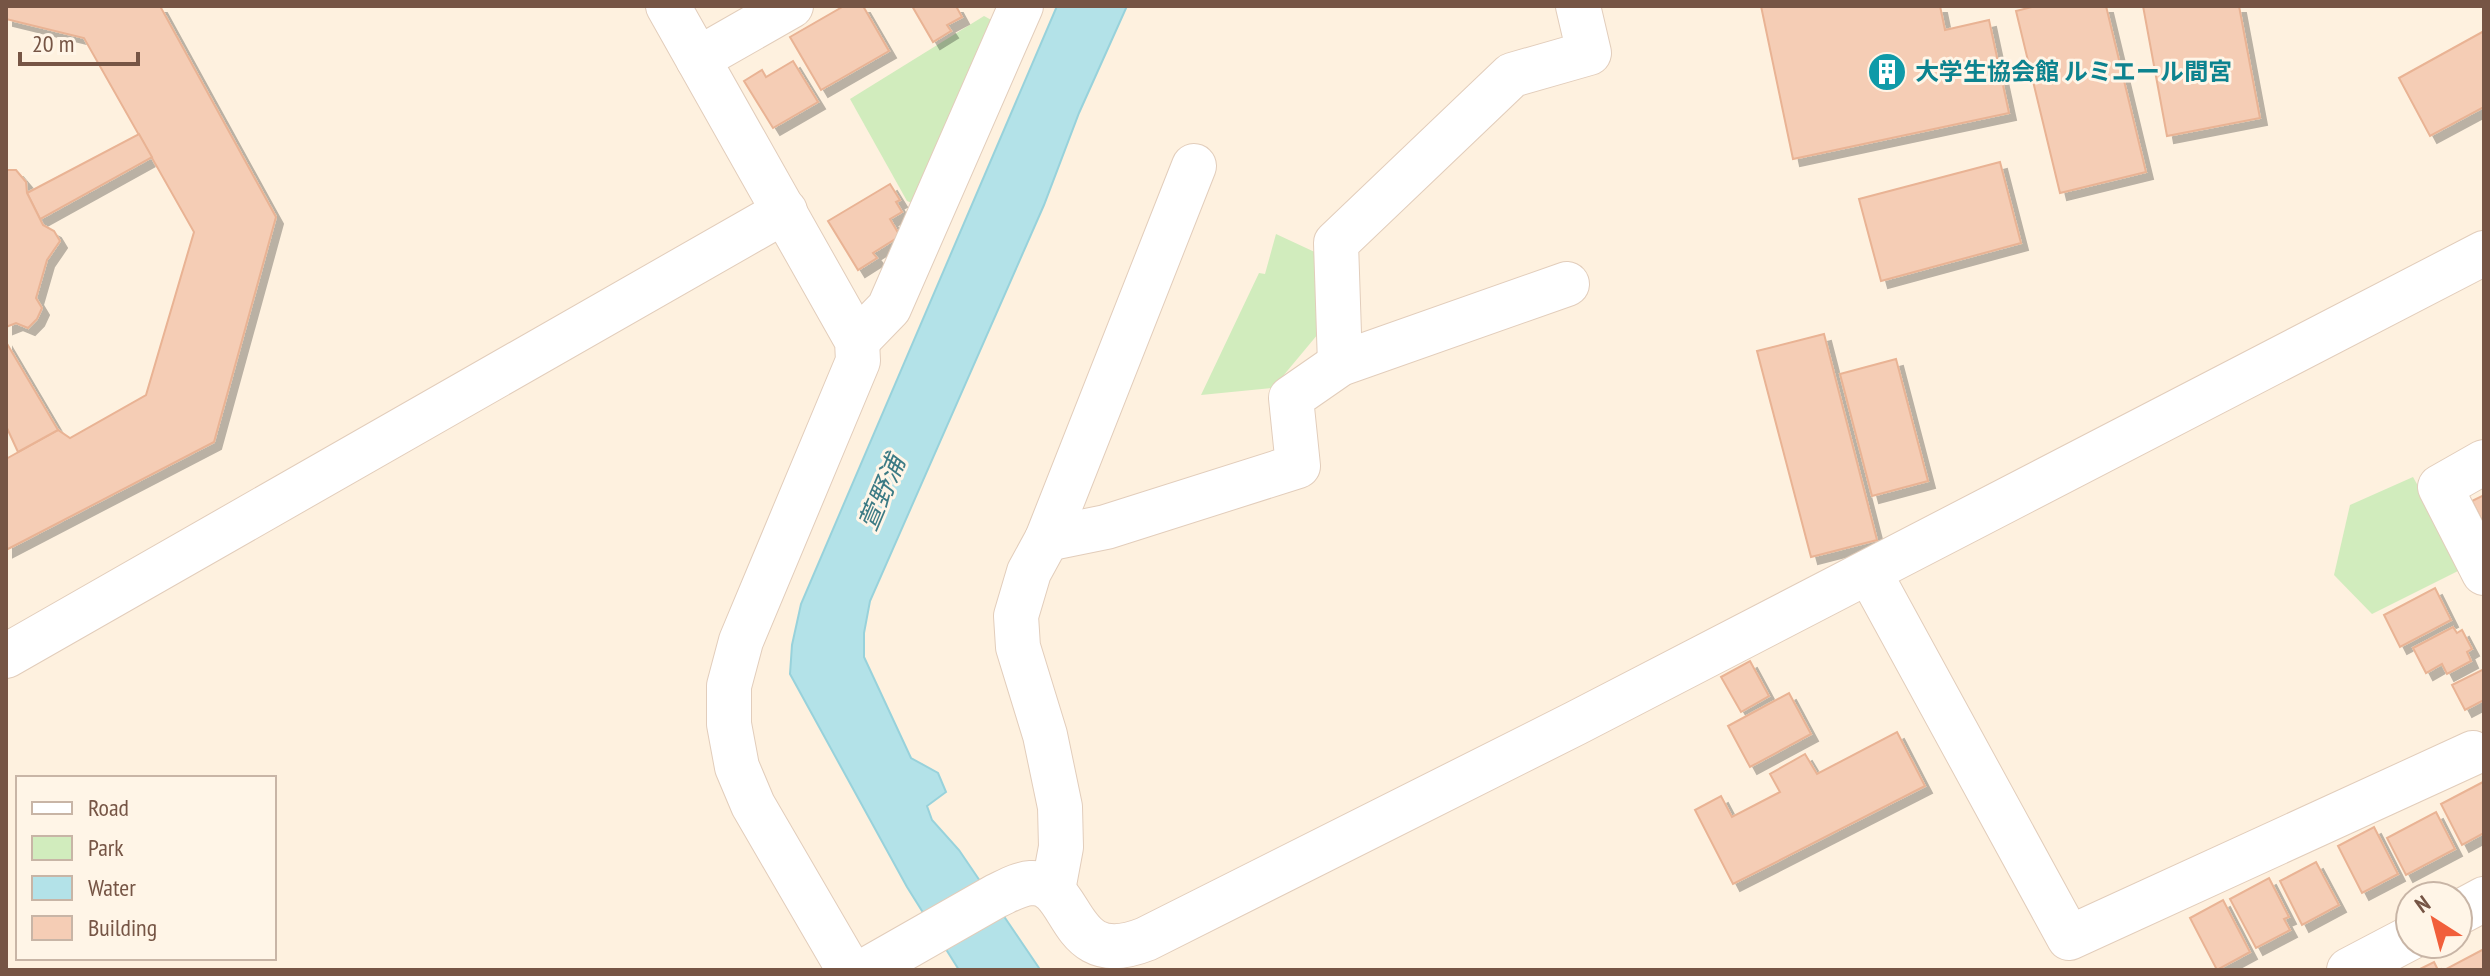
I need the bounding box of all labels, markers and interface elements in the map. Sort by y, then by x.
scale bar [20,16,138,66]
text: 20 m [32,28,74,59]
building icon: 大学生協会館 ルミエール間宮 [1866,51,1908,93]
place label: 大学生協会館 ルミエール間宮 [1915,56,2232,87]
water label: 萱野浦 [851,447,914,535]
legend [16,776,276,960]
text: Road [88,792,129,823]
text: Park [88,832,124,863]
text: Water [88,872,136,903]
north arrow [2394,880,2474,960]
text: N [2409,889,2435,919]
text: Building [88,912,157,943]

